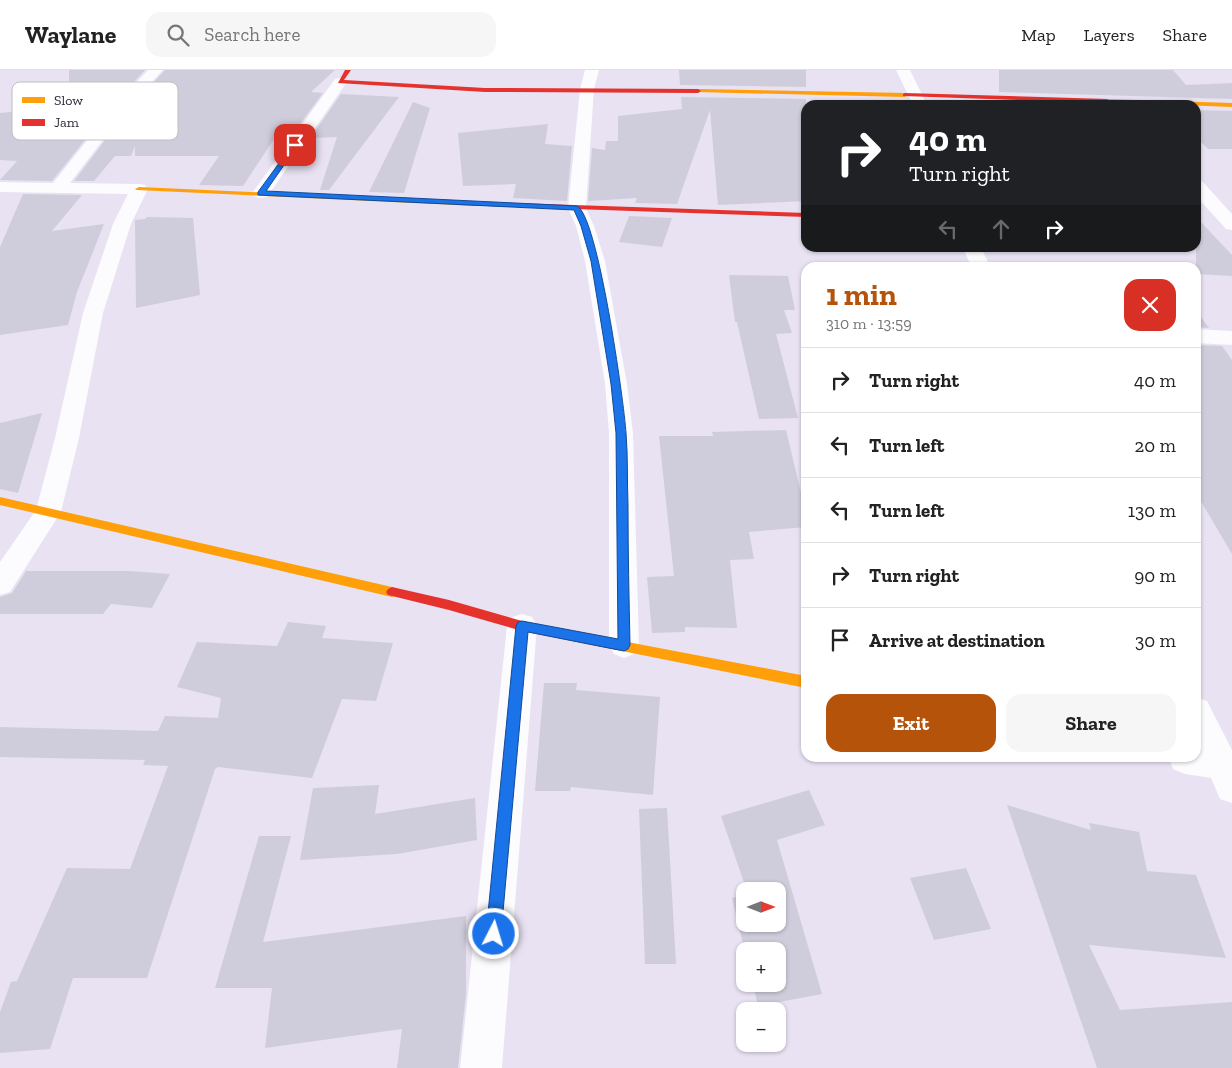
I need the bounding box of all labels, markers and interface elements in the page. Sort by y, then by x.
search box [146,12,496,57]
text: Waylane [25,20,116,49]
icon: search [164,21,192,49]
text: Search here [204,23,301,46]
text: Map [1021,24,1056,46]
text: Layers [1084,24,1135,46]
text: Share [1163,24,1207,46]
legend [12,82,178,140]
text: Slow [54,92,83,109]
text: Jam [54,114,79,131]
text: 40 m [909,118,986,160]
icon: right [826,120,891,185]
pin [274,124,316,166]
icon: arrive [281,131,309,159]
text: Turn right [909,160,1010,187]
icon: left [934,215,962,243]
icon: ahead [987,215,1015,243]
icon: right [1040,215,1068,243]
text: 1 min [826,277,897,313]
button: close [1124,279,1176,331]
text: 310 m · 13:59 [826,314,912,333]
icon: right [826,366,854,394]
text: Turn right [869,369,959,392]
text: 40 m [1134,369,1176,392]
icon: left [826,431,854,459]
text: Turn left [869,434,944,457]
text: 20 m [1135,434,1176,457]
icon: left [826,496,854,524]
text: Turn left [869,499,944,522]
text: 130 m [1128,499,1176,522]
icon: right [826,561,854,589]
text: Turn right [869,564,959,587]
text: 90 m [1134,564,1176,587]
icon: arrive [826,626,854,654]
text: Arrive at destination [869,629,1045,652]
text: 30 m [1135,629,1176,652]
button: Exit [826,694,996,752]
button: Share [1006,694,1176,752]
north arrow [736,882,786,932]
map controls [736,882,786,1052]
position arrow [467,907,519,959]
button: + [736,942,786,992]
button: − [736,1002,786,1052]

